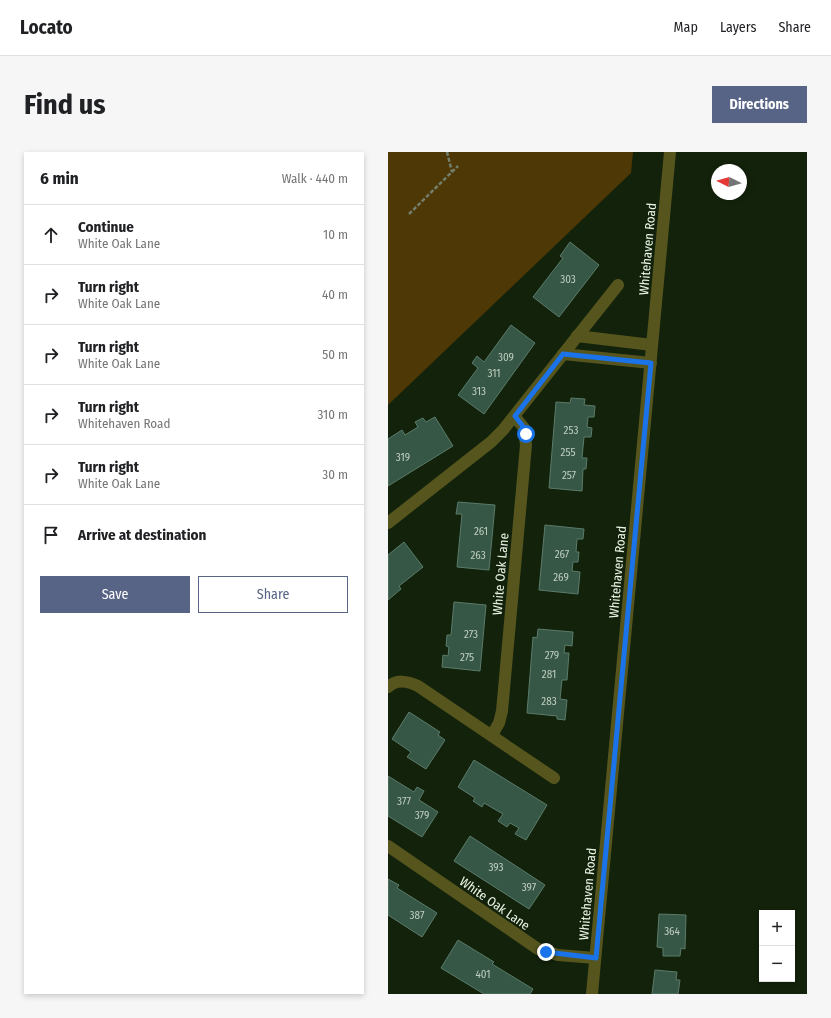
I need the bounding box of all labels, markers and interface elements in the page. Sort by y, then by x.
text: Locato [20,16,73,39]
text: Map [674,19,698,36]
text: Layers [720,19,756,36]
text: Share [778,19,811,36]
button: Directions [712,86,807,123]
text: Find us [24,88,106,121]
north arrow [711,164,747,200]
text: 6 min [40,168,79,189]
text: Walk · 440 m [282,171,348,186]
street label: Whitehaven Road [636,202,659,296]
text: Continue [78,218,134,236]
icon: ahead [40,224,62,246]
text: 10 m [323,227,348,242]
text: White Oak Lane [78,236,160,251]
house number: 303 [560,273,576,286]
text: Turn right [78,278,139,296]
icon: right [40,284,62,306]
text: 40 m [322,287,348,302]
text: White Oak Lane [78,296,160,311]
text: Turn right [78,338,139,356]
icon: right [40,344,62,366]
text: 50 m [322,347,348,362]
house number: 309 [498,351,514,364]
text: White Oak Lane [78,356,160,371]
house number: 311 [487,367,501,380]
house number: 313 [472,385,486,398]
text: Turn right [78,398,139,416]
icon: right [40,404,62,426]
text: 310 m [318,407,348,422]
text: Whitehaven Road [78,416,170,431]
house number: 253 [564,424,578,437]
route start [517,425,535,443]
house number: 255 [561,446,575,459]
house number: 319 [396,451,410,464]
text: Turn right [78,458,139,476]
icon: right [40,464,62,486]
text: 30 m [322,467,348,482]
house number: 257 [562,469,577,482]
text: White Oak Lane [78,476,160,491]
icon: arrive [40,524,62,546]
house number: 261 [474,525,488,538]
street label: Whitehaven Road [606,525,629,619]
text: Arrive at destination [78,526,206,544]
street label: White Oak Lane [489,532,512,616]
house number: 267 [555,548,570,561]
house number: 263 [470,549,486,562]
house number: 269 [553,571,569,584]
button: Save [40,576,190,613]
button: Share [198,576,348,613]
house number: 273 [464,628,478,641]
house number: 279 [545,649,559,662]
house number: 275 [460,651,474,664]
house number: 281 [542,668,556,681]
house number: 283 [541,695,557,708]
house number: 377 [397,795,411,808]
house number: 379 [415,809,429,822]
street label: Whitehaven Road [576,847,599,941]
house number: 393 [489,861,503,874]
street label: White Oak Lane [457,874,533,933]
house number: 397 [522,881,537,894]
house number: 387 [410,909,425,922]
map controls [759,910,795,982]
button: + [759,910,795,946]
house number: 364 [664,925,681,938]
route end [537,943,555,961]
button: − [759,946,795,982]
house number: 401 [475,968,491,981]

